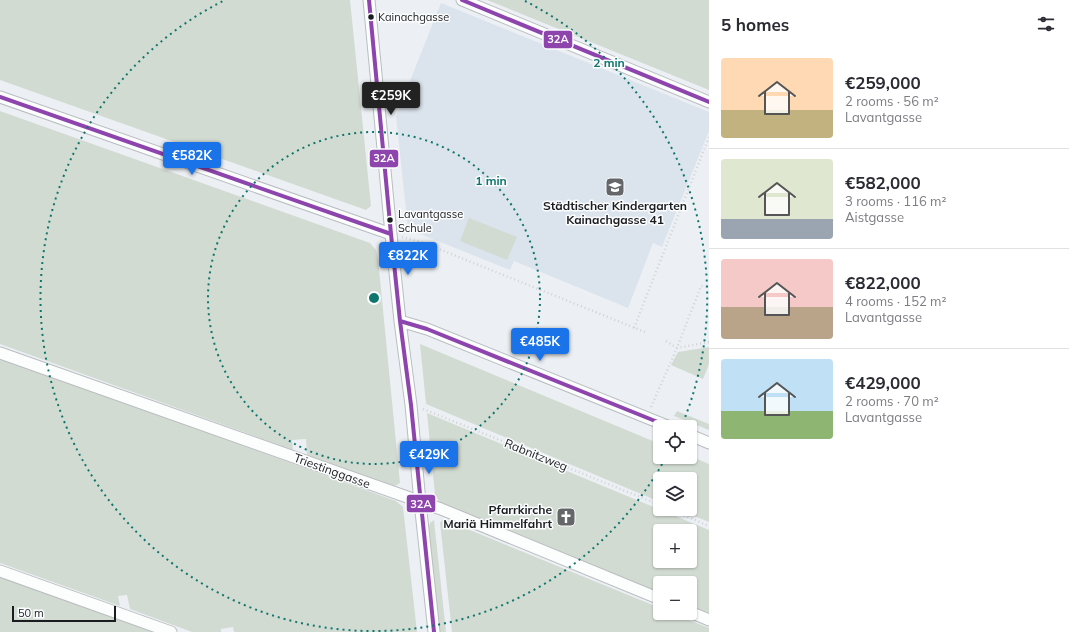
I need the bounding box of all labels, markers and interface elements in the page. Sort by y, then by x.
place label: Kainachgasse [378,10,449,24]
marker: Kainachgasse [366,12,376,22]
icon: filters [1035,13,1057,35]
text: 5 homes [721,14,789,35]
line badge: 32A [543,30,573,49]
text: 32A [547,32,569,46]
text: 2 min [593,55,625,70]
text: €259,000 [845,72,921,93]
icon: home [753,74,801,122]
pin: €259K [363,82,419,116]
text: €259K [371,87,411,103]
text: 2 rooms · 56 m² [845,93,939,109]
text: Lavantgasse [845,109,922,125]
pin: €582K [164,142,220,176]
text: €582K [172,147,212,163]
line badge: 32A [369,149,399,168]
text: 32A [373,151,395,165]
text: €582,000 [845,172,921,193]
text: 1 min [475,173,507,188]
icon: home [753,175,801,223]
school or university icon: Städtischer Kindergarten Kainachgasse 41 [604,176,626,198]
text: 3 rooms · 116 m² [845,193,946,209]
place label: Städtischer Kindergarten Kainachgasse 41 [543,198,687,227]
place label: Lavantgasse Schule [398,207,463,235]
text: Aistgasse [845,209,904,225]
marker: Lavantgasse Schule [385,215,395,225]
pin: €822K [380,242,436,276]
text: €822K [388,247,428,263]
text: €822,000 [845,272,921,293]
icon: home [753,275,801,323]
centre of rings [367,291,381,305]
text: 4 rooms · 152 m² [845,293,946,309]
text: Lavantgasse [845,309,922,325]
pin: €485K [512,328,568,362]
text: €485K [520,333,560,349]
text: €429,000 [845,372,921,393]
icon: home [753,375,801,423]
text: 2 rooms · 70 m² [845,393,939,409]
text: Lavantgasse [845,409,922,425]
map controls [653,420,697,620]
button: locate [653,420,697,464]
street label: Rabnitzweg [502,435,570,474]
pin: €429K [401,441,457,475]
text: €429K [409,446,449,462]
street label: Triestinggasse [292,450,372,491]
button: layers [653,472,697,516]
line badge: 32A [406,494,436,513]
text: 32A [410,497,432,511]
place label: Pfarrkirche Mariä Himmelfahrt [443,502,552,531]
church icon: Pfarrkirche Mariä Himmelfahrt [555,506,577,528]
button: + [653,524,697,568]
button: − [653,576,697,620]
scale bar [12,604,116,623]
text: 50 m [18,606,44,620]

